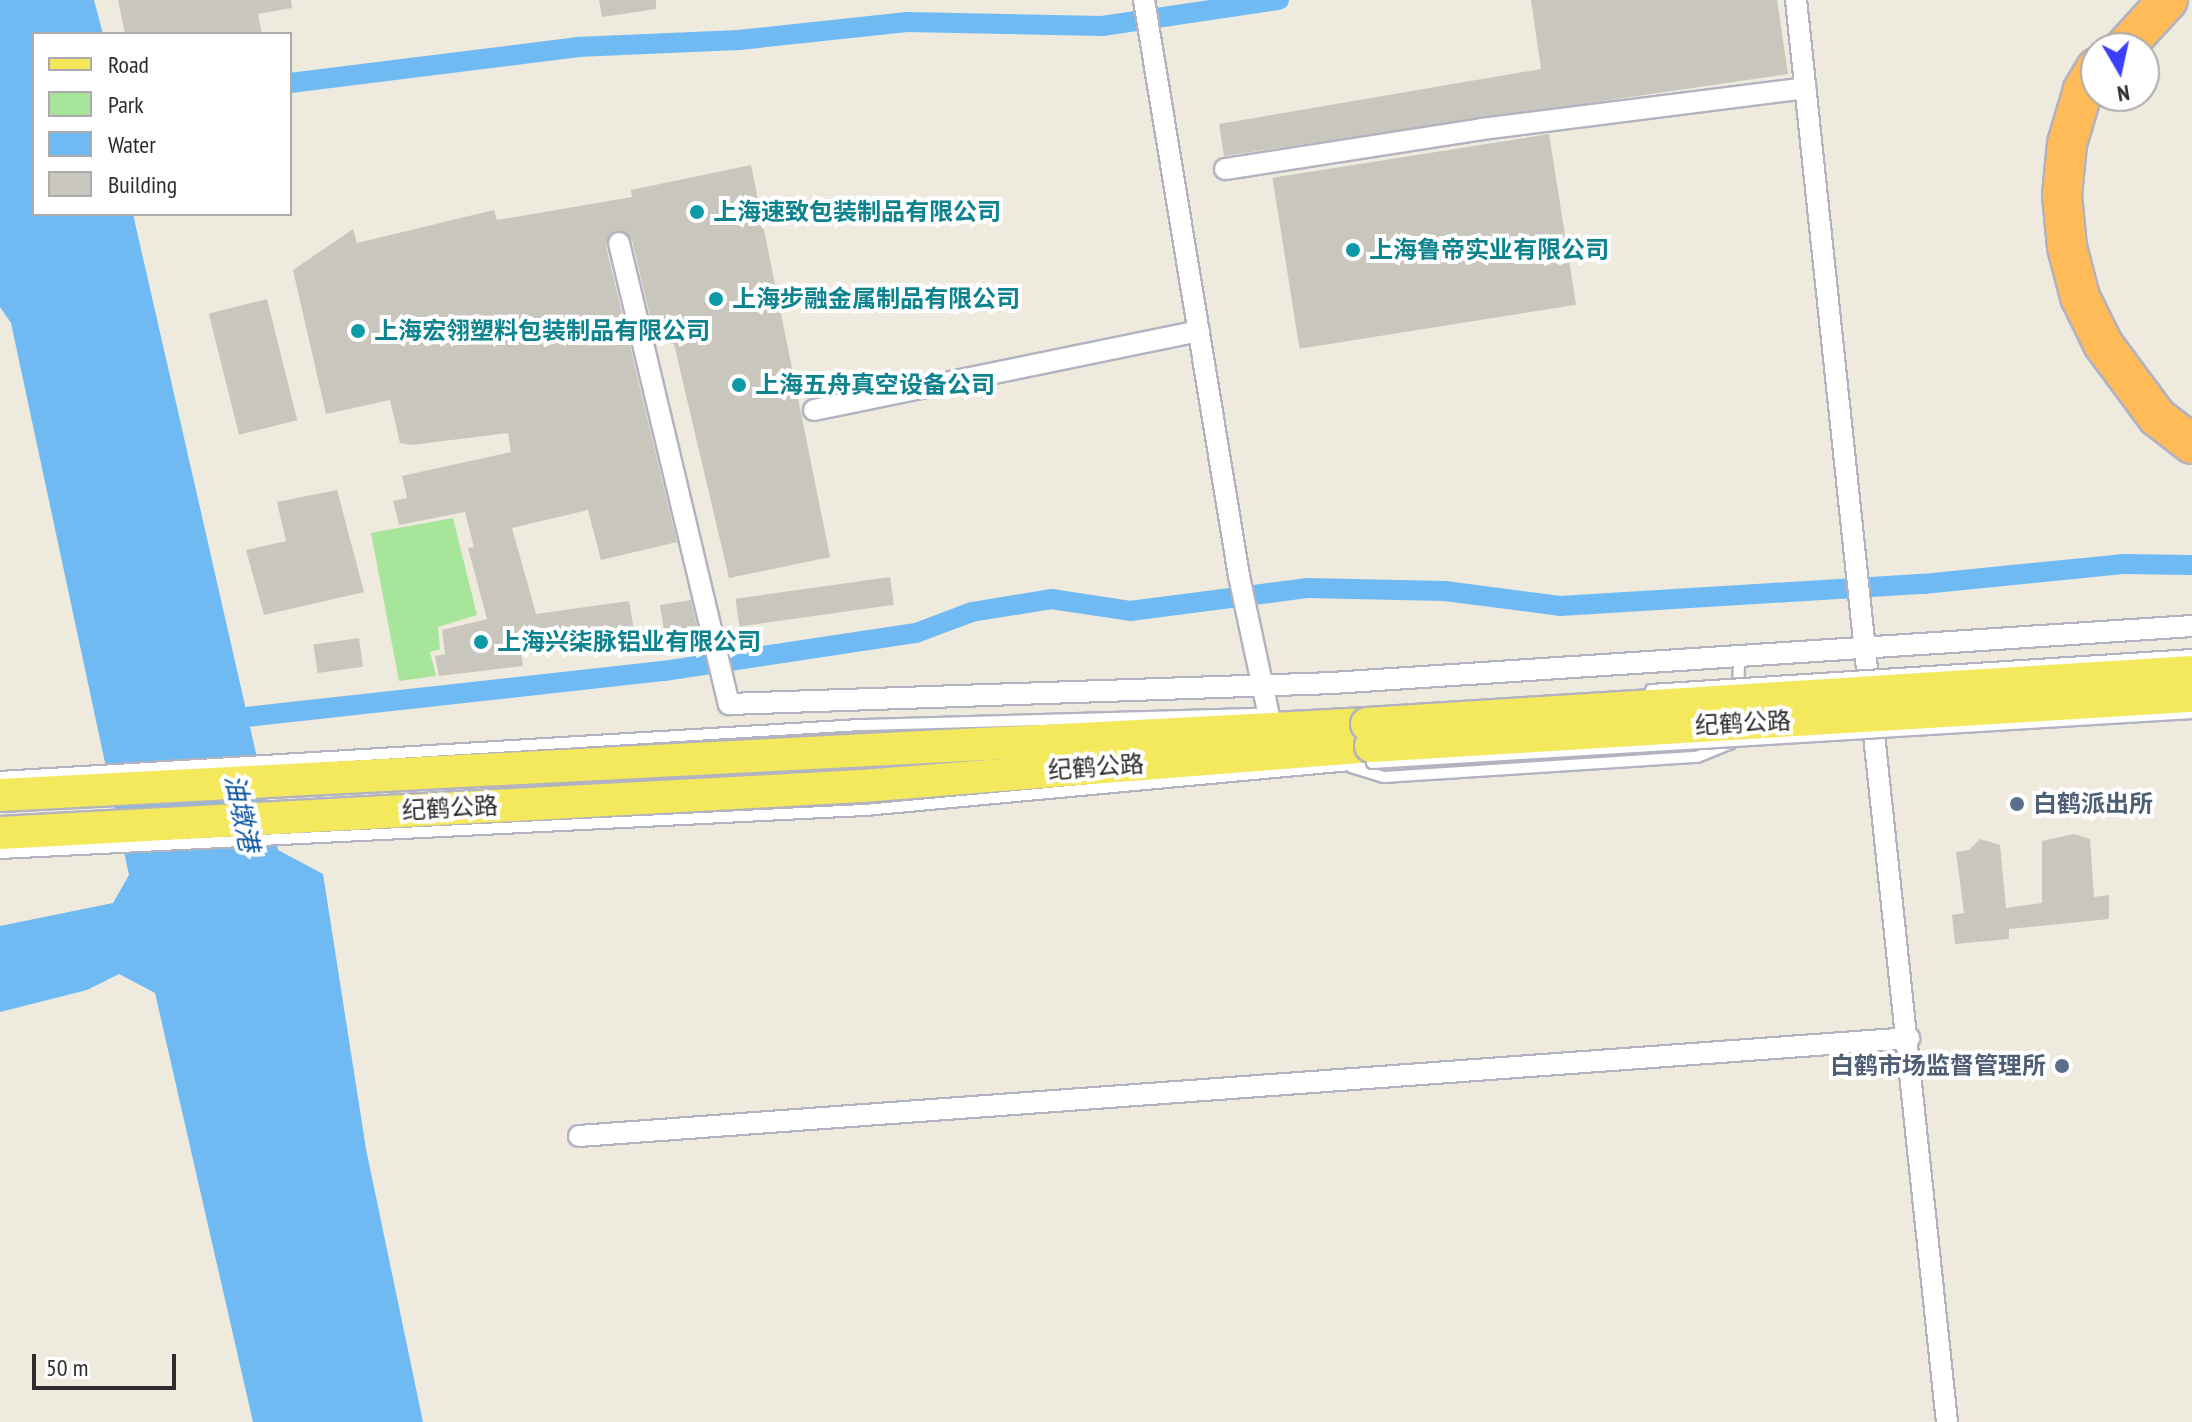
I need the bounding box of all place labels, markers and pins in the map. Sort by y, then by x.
place label: 上海速致包装制品有限公司 [713,198,1001,226]
marker: 上海速致包装制品有限公司 [688,203,706,221]
place label: 上海鲁帝实业有限公司 [1369,236,1609,264]
marker: 上海鲁帝实业有限公司 [1344,241,1362,259]
place label: 上海步融金属制品有限公司 [732,285,1020,313]
marker: 上海步融金属制品有限公司 [707,290,725,308]
place label: 上海宏翎塑料包装制品有限公司 [374,317,710,345]
marker: 上海宏翎塑料包装制品有限公司 [349,322,367,340]
place label: 上海五舟真空设备公司 [755,371,995,399]
marker: 上海五舟真空设备公司 [730,376,748,394]
place label: 上海兴柒脉铝业有限公司 [497,628,761,656]
marker: 上海兴柒脉铝业有限公司 [472,633,490,651]
place label: 白鹤派出所 [2033,790,2153,818]
marker: 白鹤派出所 [2008,795,2026,813]
place label: 白鹤市场监督管理所 [1830,1052,2046,1080]
marker: 白鹤市场监督管理所 [2053,1057,2071,1075]

